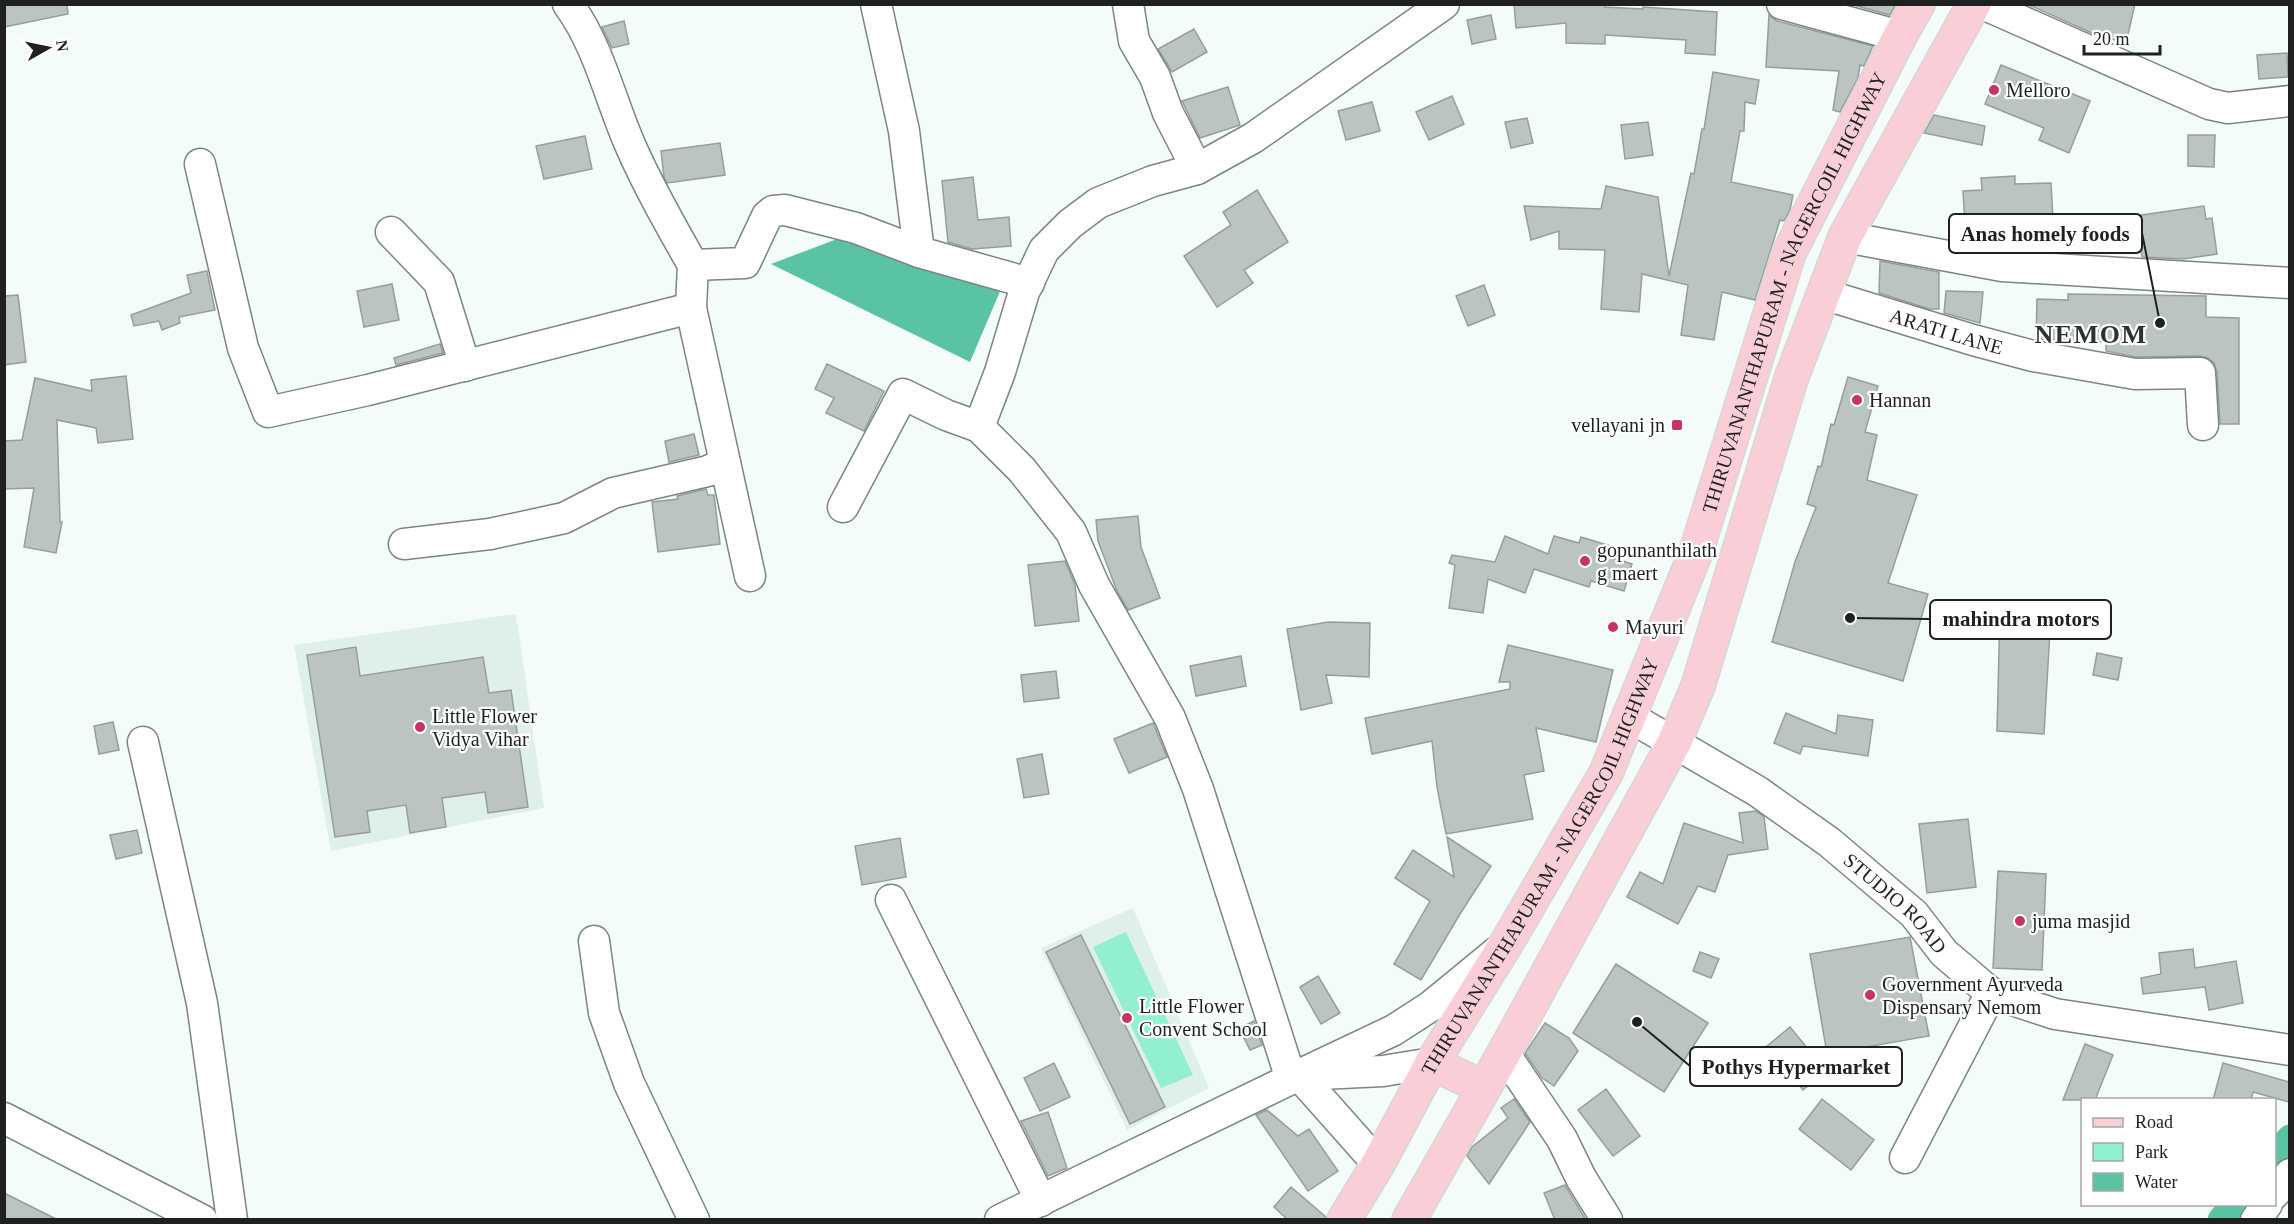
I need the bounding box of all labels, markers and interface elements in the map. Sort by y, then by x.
north arrow [18,18,78,78]
scale bar [2084,18,2160,56]
text: 20 m [2093,29,2130,49]
text: N [53,39,72,53]
street label: THIRUVANANTHAPURAM - NAGERCOIL HIGHWAY [1698,68,1891,516]
place label: Melloro [2006,79,2070,101]
marker: Melloro [1987,83,2001,97]
callout: Anas homely foods [1949,214,2142,253]
text: Anas homely foods [1960,222,2130,246]
street label: ARATI LANE [1887,304,2006,359]
district label: NEMOM [2035,320,2147,349]
place label: Hannan [1869,389,1931,411]
marker: Hannan [1850,393,1864,407]
place label: vellayani jn [1571,414,1665,437]
marker: vellayani jn [1670,418,1684,432]
place label: gopunanthilath g maert [1597,539,1717,585]
marker: gopunanthilath g maert [1578,554,1592,568]
callout: mahindra motors [1930,600,2111,639]
text: mahindra motors [1943,607,2099,631]
place label: Mayuri [1625,616,1684,639]
marker: Mayuri [1606,620,1620,634]
street label: THIRUVANANTHAPURAM - NAGERCOIL HIGHWAY [1417,655,1663,1079]
place label: Little Flower Vidya Vihar [432,705,537,751]
marker: Little Flower Vidya Vihar [413,720,427,734]
street label: STUDIO ROAD [1839,848,1951,958]
place label: juma masjid [2031,910,2130,933]
marker: juma masjid [2013,914,2027,928]
place label: Government Ayurveda Dispensary Nemom [1882,973,2063,1019]
marker: Government Ayurveda Dispensary Nemom [1863,988,1877,1002]
place label: Little Flower Convent School [1139,995,1268,1040]
marker: Little Flower Convent School [1120,1011,1134,1025]
callout: Pothys Hypermarket [1690,1047,1902,1086]
text: Pothys Hypermarket [1702,1055,1890,1079]
legend [2081,1098,2276,1206]
text: Road [2135,1112,2173,1132]
text: Park [2135,1142,2168,1162]
text: Water [2135,1172,2178,1192]

